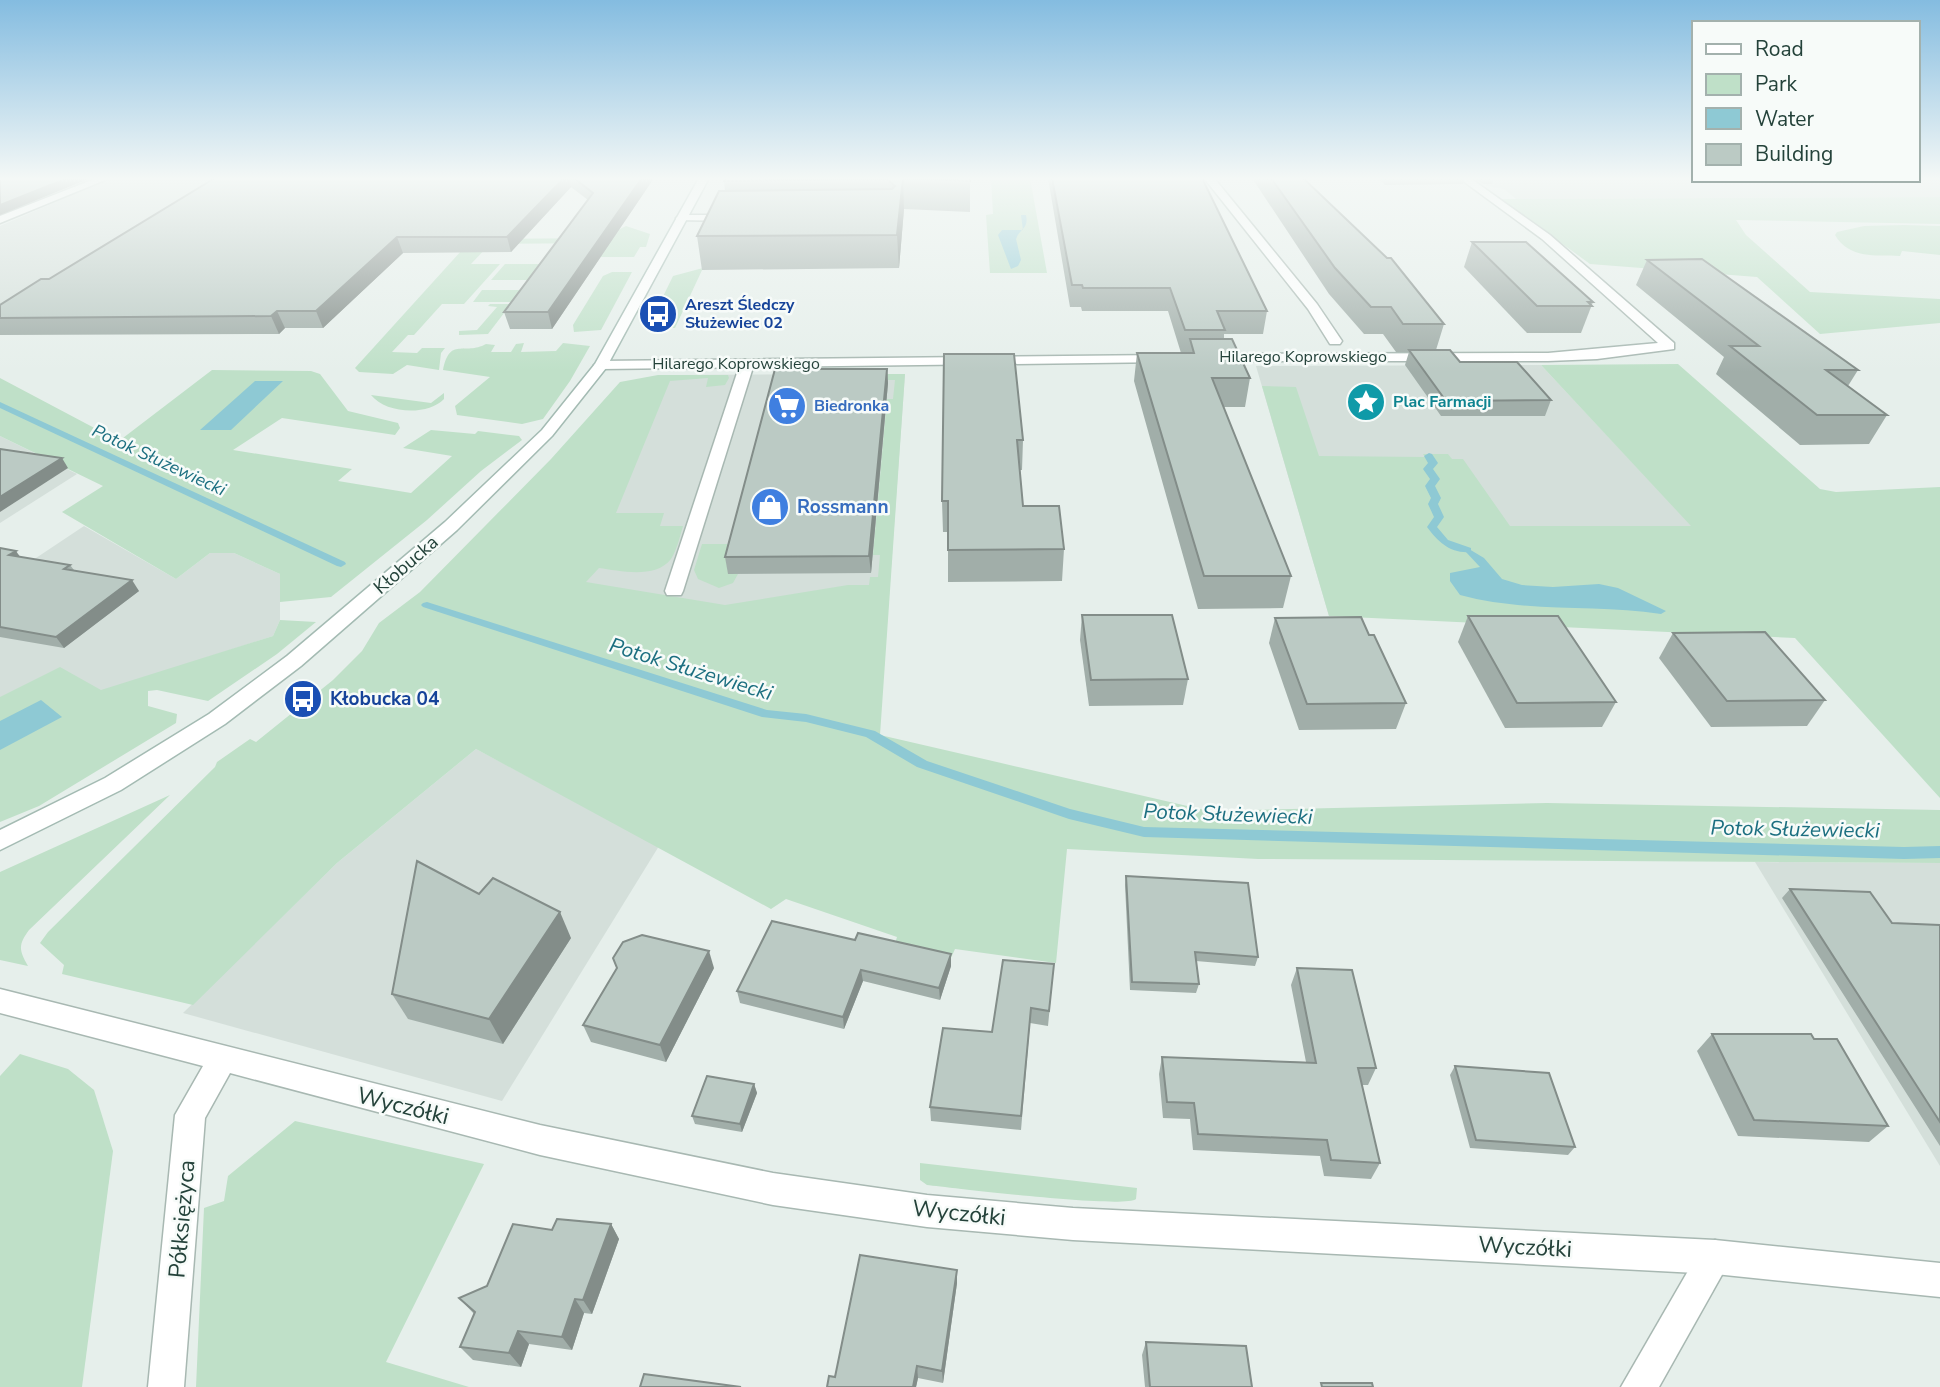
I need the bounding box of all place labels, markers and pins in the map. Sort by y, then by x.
bus stop icon: Areszt Śledczy Służewiec 02 [637,293,679,335]
place label: Areszt Śledczy Służewiec 02 [685,294,795,334]
place icon: Plac Farmacji [1345,381,1387,423]
supermarket icon: Biedronka [766,385,808,427]
place label: Plac Farmacji [1393,391,1491,413]
place label: Biedronka [814,395,889,417]
shop icon: Rossmann [749,486,791,528]
place label: Rossmann [797,494,889,520]
bus stop icon: Kłobucka 04 [282,678,324,720]
place label: Kłobucka 04 [330,686,439,712]

